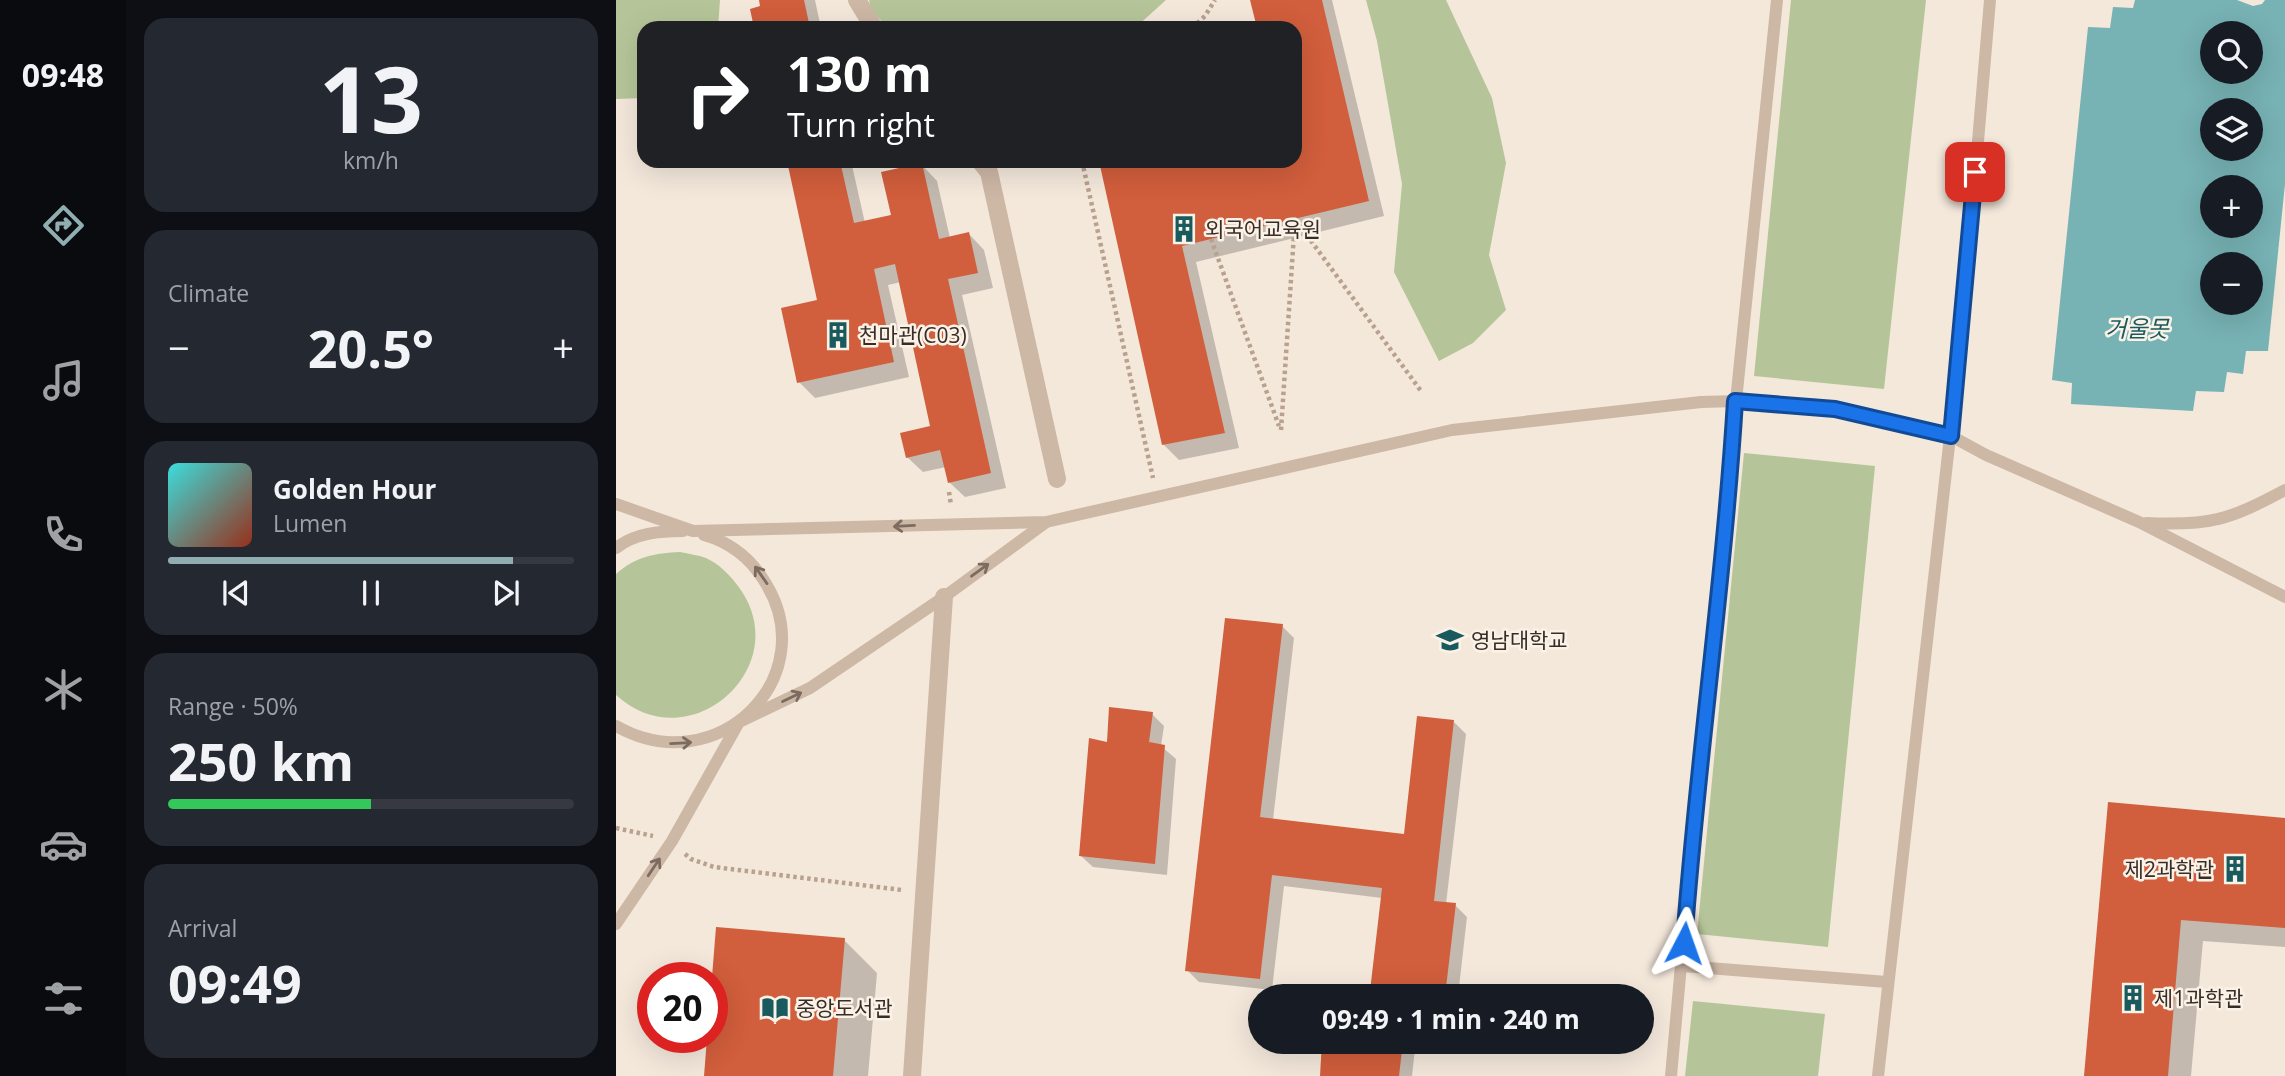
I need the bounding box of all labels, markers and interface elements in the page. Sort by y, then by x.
map controls [2200,21,2263,315]
button: search [2200,21,2263,84]
text: 13 [319,36,423,160]
text: 130 m [787,40,932,106]
icon: right [672,49,763,140]
text: 09:48 [22,53,104,96]
button: layers [2200,98,2263,161]
text: Turn right [787,103,935,146]
pin [1945,142,2005,202]
text: km/h [343,144,399,176]
icon: arrive [1956,153,1994,191]
button: + [2200,175,2263,238]
icon: directions [39,201,88,250]
building icon: 외국어교육원 [1169,214,1199,244]
place label: 외국어교육원 [1205,215,1321,243]
button: − [2200,252,2263,315]
text: Climate [168,277,249,309]
text: 20.5° [308,312,434,383]
water label: 거울못 [2105,312,2171,344]
building icon: 천마관(C03) [823,320,853,350]
text: − [168,321,190,373]
text: + [552,321,574,373]
place label: 천마관(C03) [859,321,967,349]
icon: music [39,356,88,405]
text: Golden Hour [273,471,436,507]
text: Lumen [273,507,347,539]
icon: phone [39,510,88,559]
one-way arrow [893,520,916,533]
one-way arrow [970,563,989,577]
one-way arrow [754,566,768,585]
icon: previous [217,574,255,612]
icon: pause [352,574,390,612]
icon: next [487,574,525,612]
school or university icon: 영남대학교 [1435,625,1465,655]
place label: 영남대학교 [1471,626,1568,654]
icon: climate [39,665,88,714]
text: Range · 50% [168,690,298,722]
one-way arrow [781,690,802,703]
text: 250 km [168,725,354,796]
one-way arrow [669,736,692,749]
icon: car [39,820,88,869]
building icon: 제2과학관 [2220,854,2250,884]
place label: 제2과학관 [2125,855,2214,883]
one-way arrow [647,858,661,877]
position arrow [1647,906,1721,980]
text: Arrival [168,912,237,944]
text: 09:49 [168,947,302,1018]
speed limit sign: 20 [637,962,728,1053]
icon: filters [39,974,88,1023]
building icon: 제1과학관 [2118,983,2148,1013]
place label: 제1과학관 [2154,984,2243,1012]
library icon: 중앙도서관 [760,993,790,1023]
place label: 중앙도서관 [796,994,893,1022]
text: 09:49 · 1 min · 240 m [1322,1001,1580,1037]

